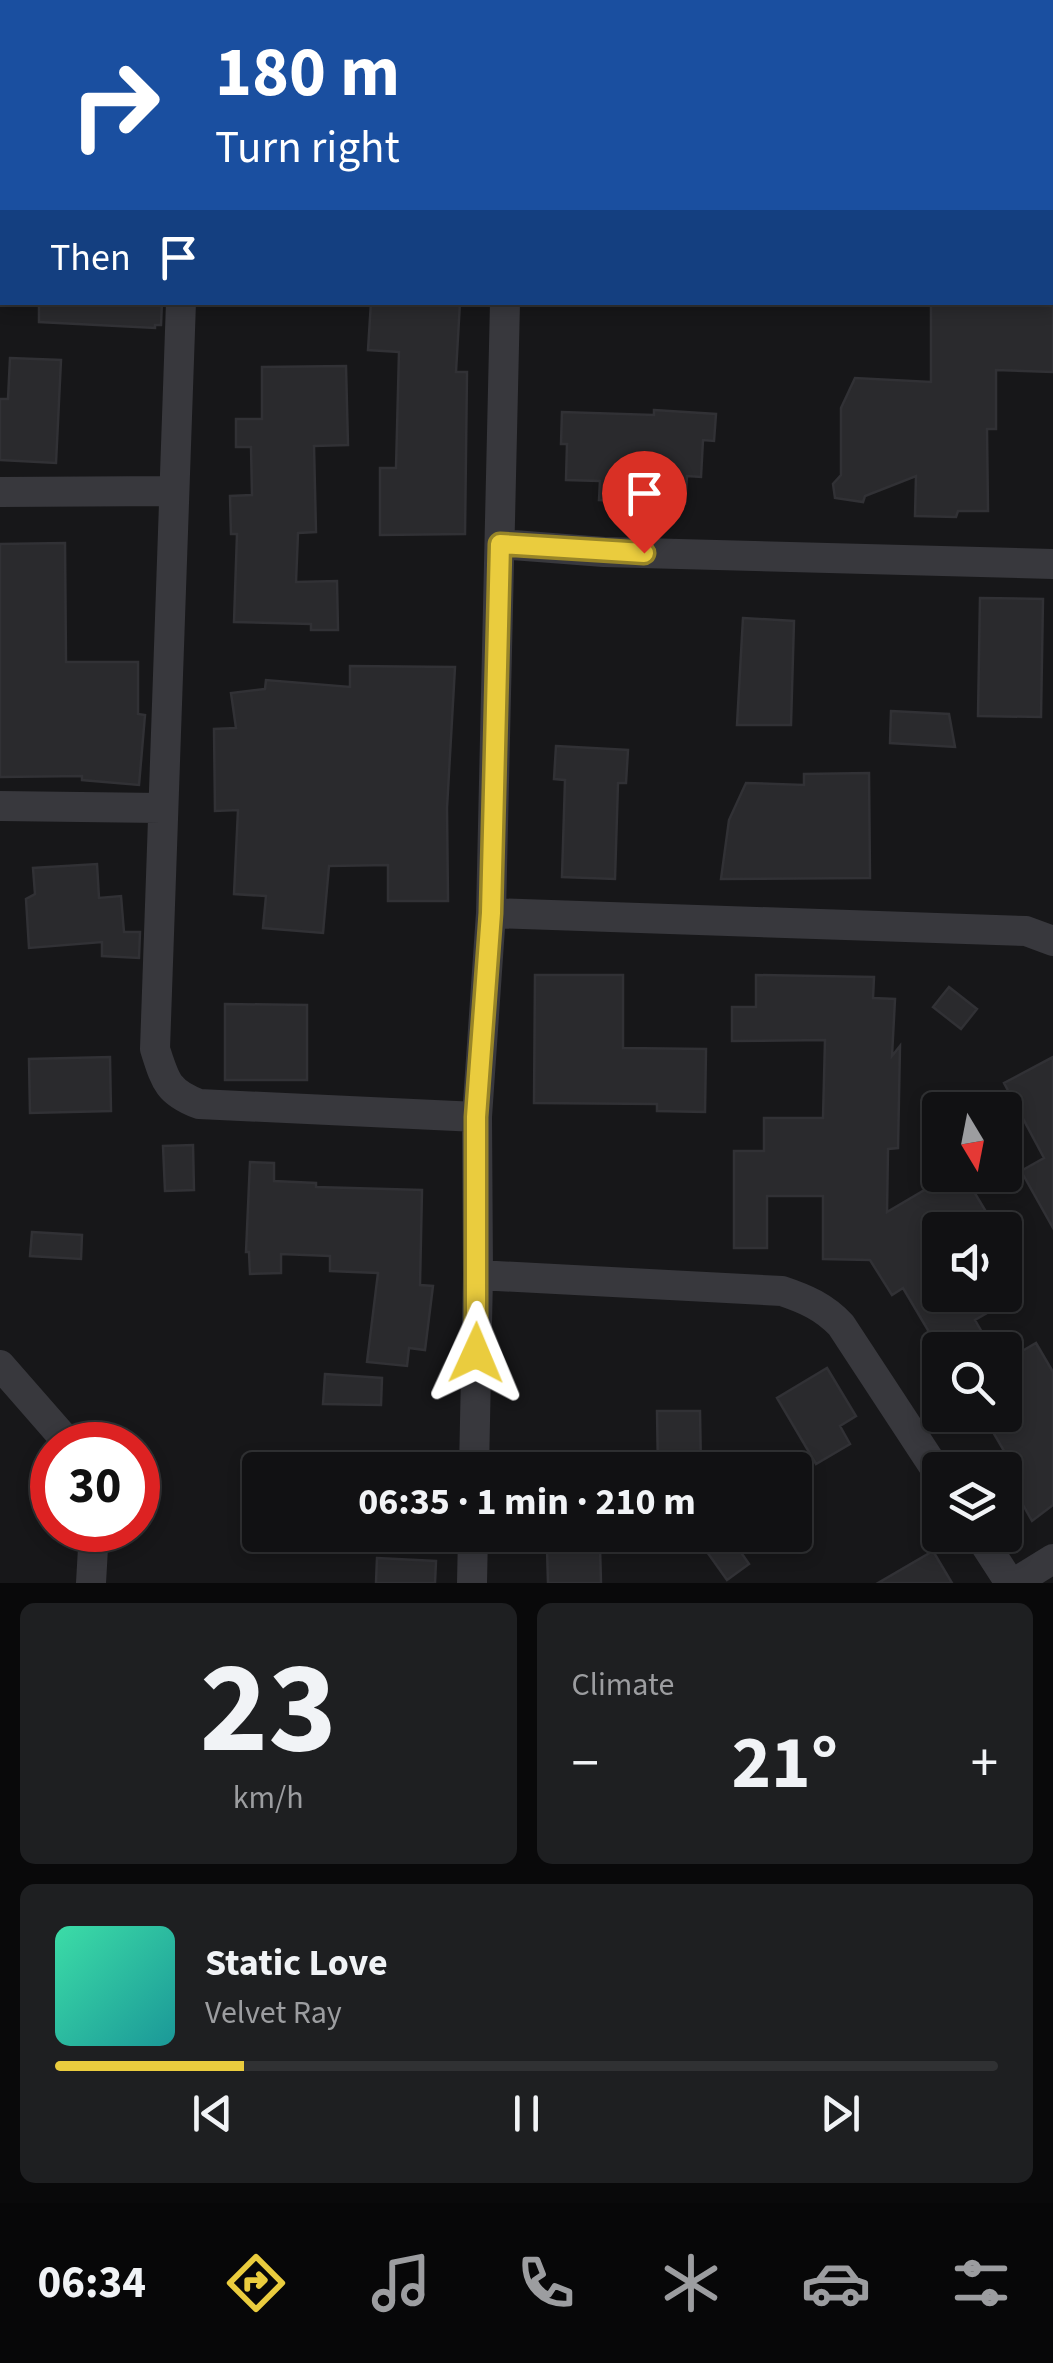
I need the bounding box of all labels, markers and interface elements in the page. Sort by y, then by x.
text: 180 m [215,23,400,123]
icon: right [50,40,180,170]
text: Turn right [215,116,400,180]
icon: arrive [151,230,206,285]
text: Then [50,231,131,285]
pin [602,451,687,554]
icon: arrive [617,466,672,521]
north arrow [922,1092,1022,1192]
map controls [922,1092,1022,1552]
button: sound [922,1212,1022,1312]
position arrow [424,1301,528,1405]
button: search [922,1332,1022,1432]
speed limit sign: 30 [30,1422,160,1552]
button: layers [922,1452,1022,1552]
text: 06:35 · 1 min · 210 m [358,1475,696,1529]
text: 23 [200,1617,337,1802]
text: Climate [572,1662,674,1708]
text: 21° [731,1710,838,1817]
text: − [572,1725,599,1803]
text: + [971,1725,998,1803]
text: km/h [233,1775,304,1821]
text: Static Love [205,1936,388,1990]
text: Velvet Ray [205,1990,342,2036]
icon: previous [185,2086,240,2141]
icon: pause [499,2086,554,2141]
icon: next [813,2086,868,2141]
icon: directions [221,2248,291,2318]
icon: music [366,2248,436,2318]
icon: phone [511,2248,581,2318]
icon: climate [656,2248,726,2318]
icon: car [801,2248,871,2318]
icon: filters [946,2248,1016,2318]
text: 06:34 [37,2251,146,2315]

